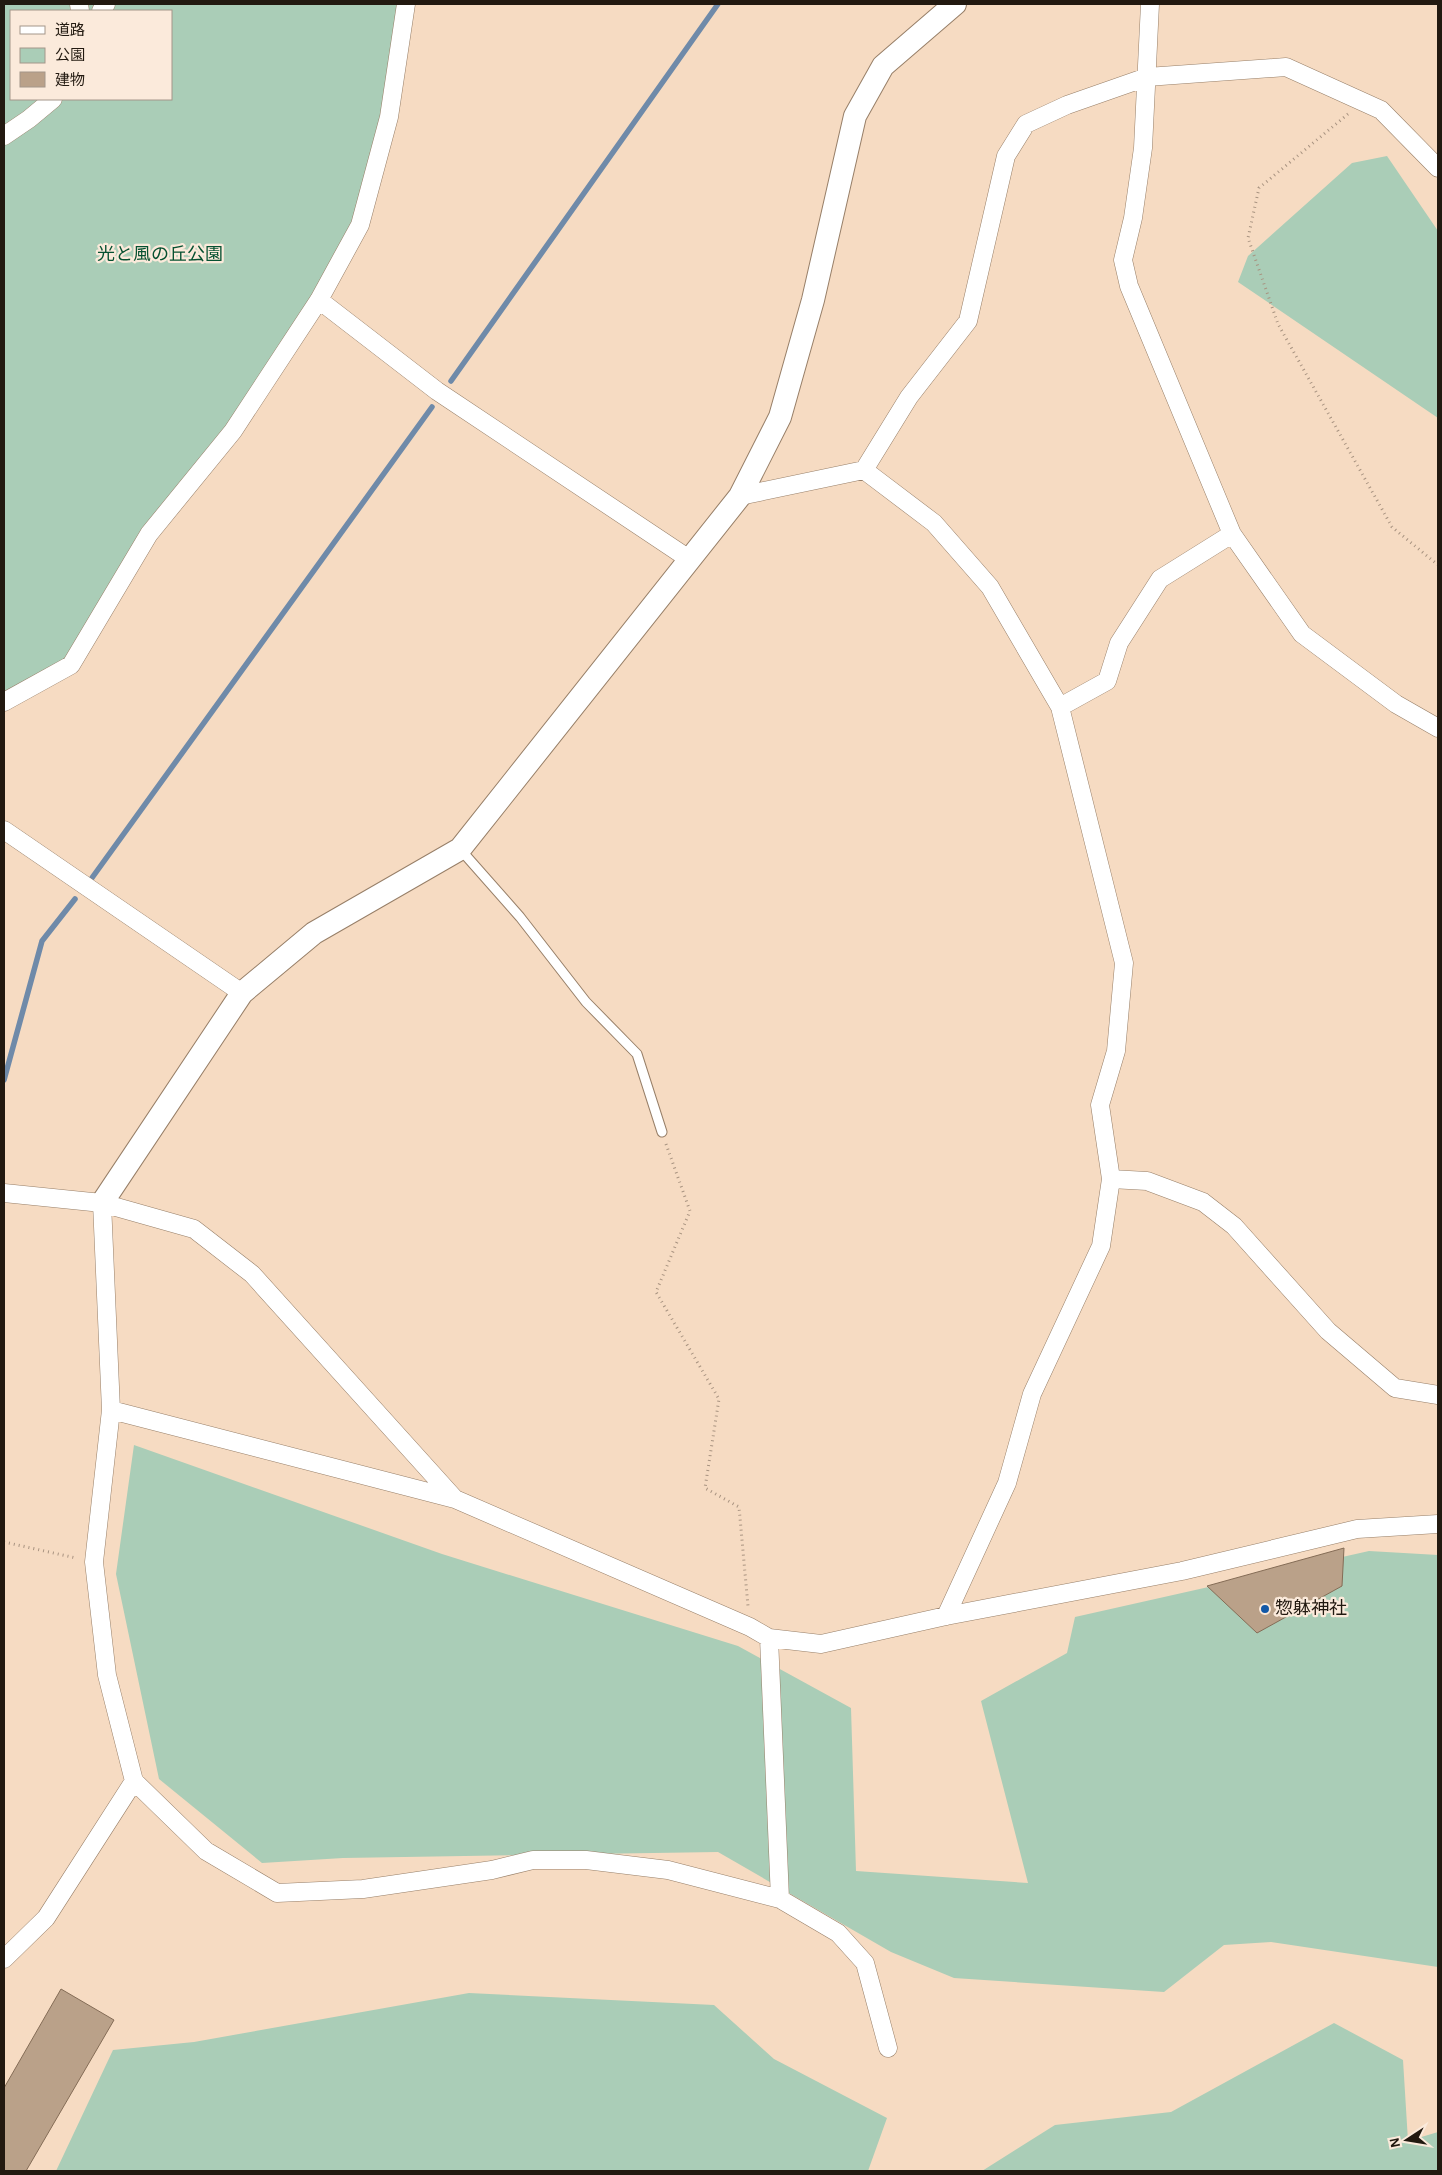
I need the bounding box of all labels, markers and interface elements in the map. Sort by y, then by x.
legend [10,10,172,100]
text: 道路 [55,22,85,38]
text: 公園 [55,47,85,63]
text: 建物 [55,72,85,88]
park label: 光と風の丘公園 [97,245,223,264]
place label: 惣躰神社 [1275,1598,1347,1618]
marker: 惣躰神社 [1259,1603,1271,1615]
north arrow [1382,2115,1432,2165]
text: N [1387,2136,1403,2149]

